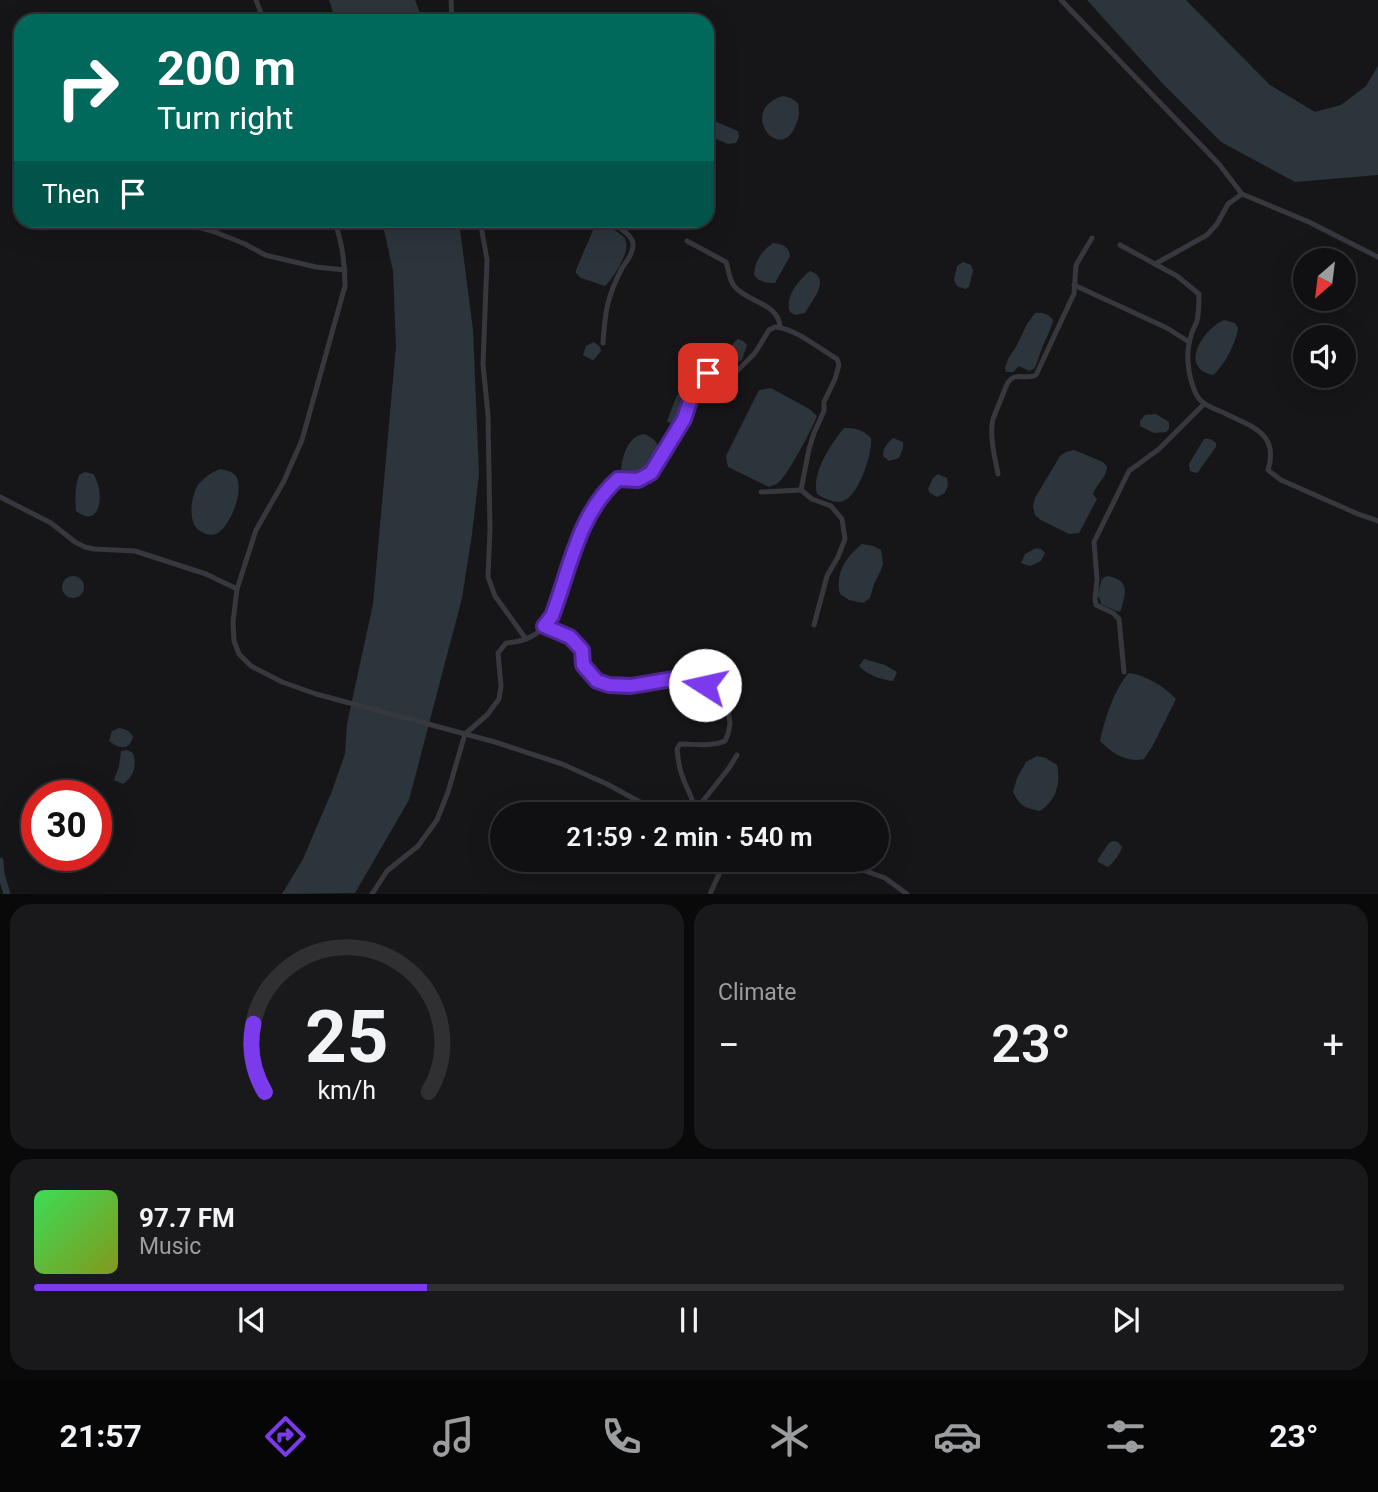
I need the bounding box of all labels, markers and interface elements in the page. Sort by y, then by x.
text: 200 m [157,40,296,97]
icon: right [42,42,133,133]
text: Turn right [157,99,293,137]
icon: arrive [114,175,152,213]
text: Then [42,179,100,209]
north arrow [1293,248,1356,312]
map controls [1293,248,1356,388]
button: sound [1293,325,1356,388]
pin [678,343,738,403]
icon: arrive [689,354,727,392]
position arrow [668,648,742,722]
speed limit sign: 30 [21,780,112,871]
text: 21:59 · 2 min · 540 m [566,822,813,852]
text: Climate [718,979,797,1006]
text: 25 [305,995,389,1081]
text: 23° [991,1014,1071,1075]
text: − [718,1023,740,1067]
text: + [1322,1023,1344,1067]
text: km/h [318,1076,376,1105]
text: 97.7 FM [139,1203,235,1233]
text: Music [139,1233,201,1260]
icon: previous [233,1301,271,1339]
icon: pause [670,1301,708,1339]
icon: next [1107,1301,1145,1339]
icon: directions [261,1412,310,1461]
icon: music [429,1412,478,1461]
icon: phone [597,1412,646,1461]
icon: climate [765,1412,814,1461]
icon: car [933,1412,982,1461]
icon: filters [1101,1412,1150,1461]
text: 21:57 [60,1417,142,1455]
text: 23° [1269,1417,1318,1455]

